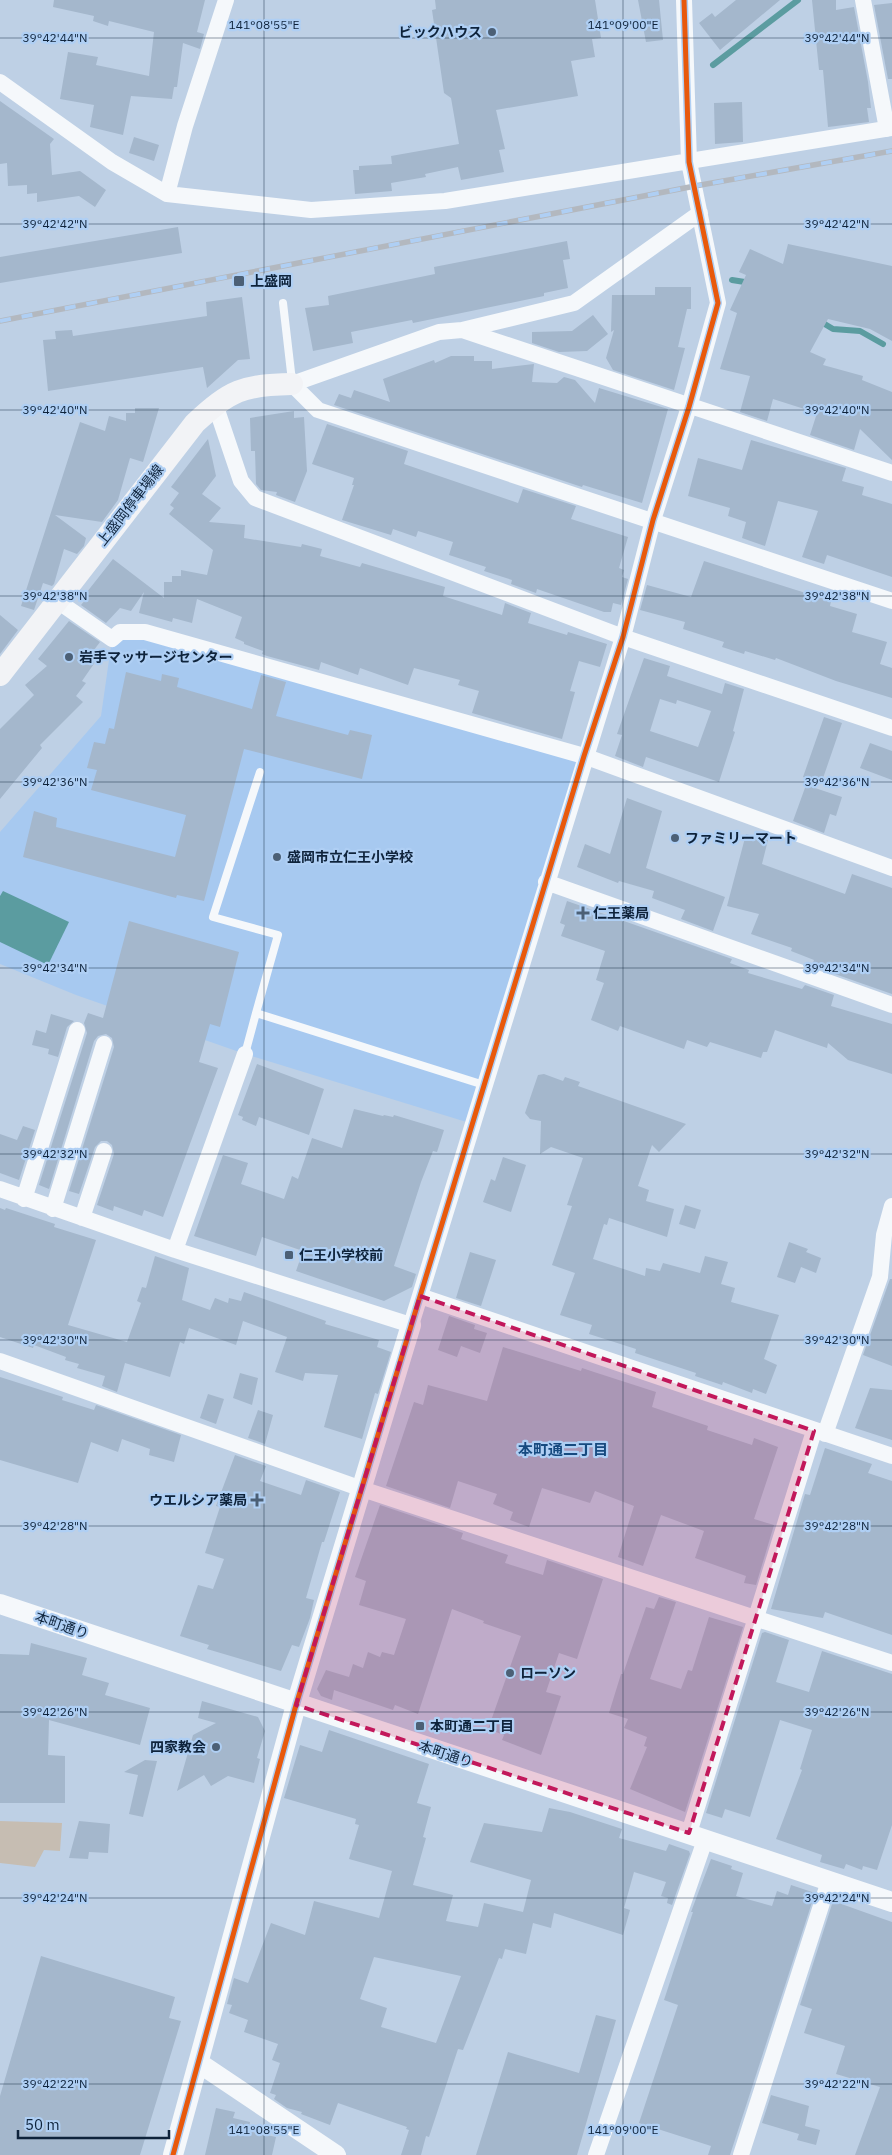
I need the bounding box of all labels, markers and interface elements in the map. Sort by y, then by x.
text: 141°08'55"E [229,17,299,32]
text: 141°09'00"E [588,17,658,32]
place label: ビックハウス [399,23,482,41]
marker: ビックハウス [486,26,498,38]
text: 39°42'44"N [22,30,88,45]
text: 39°42'44"N [804,30,870,45]
text: 39°42'42"N [22,216,88,231]
text: 39°42'42"N [804,216,870,231]
place label: 上盛岡 [250,272,292,290]
marker: 上盛岡 [232,274,246,288]
text: 39°42'40"N [22,402,88,417]
text: 39°42'40"N [804,402,870,417]
street label: 上盛岡停車場線 [93,461,167,549]
text: 39°42'38"N [22,588,88,603]
text: 39°42'38"N [804,588,870,603]
place label: 岩手マッサージセンター [79,648,233,666]
marker: 岩手マッサージセンター [63,651,75,663]
text: 39°42'36"N [22,774,88,789]
text: 39°42'36"N [804,774,870,789]
place label: ファミリーマート [685,829,797,847]
marker: ファミリーマート [669,832,681,844]
place label: 盛岡市立仁王小学校 [287,848,413,866]
marker: 盛岡市立仁王小学校 [271,851,283,863]
place label: 仁王薬局 [593,904,649,922]
marker: 仁王薬局 [577,907,589,919]
text: 39°42'34"N [22,960,88,975]
text: 39°42'34"N [804,960,870,975]
text: 39°42'32"N [22,1146,88,1161]
text: 39°42'32"N [804,1146,870,1161]
place label: 仁王小学校前 [299,1246,383,1264]
marker: 仁王小学校前 [283,1249,295,1261]
text: 39°42'30"N [22,1332,88,1347]
text: 39°42'30"N [804,1332,870,1347]
district label: 本町通二丁目 [518,1440,608,1459]
place label: ウエルシア薬局 [149,1491,247,1509]
marker: ウエルシア薬局 [251,1494,263,1506]
text: 39°42'28"N [22,1518,88,1533]
text: 39°42'28"N [804,1518,870,1533]
street label: 本町通り [33,1607,91,1643]
place label: ローソン [520,1664,576,1682]
marker: ローソン [504,1667,516,1679]
text: 39°42'26"N [22,1704,88,1719]
text: 39°42'26"N [804,1704,870,1719]
place label: 本町通二丁目 [430,1717,514,1735]
marker: 本町通二丁目 [414,1720,426,1732]
street label: 本町通り [417,1737,475,1771]
place label: 四家教会 [150,1738,206,1756]
marker: 四家教会 [210,1741,222,1753]
text: 39°42'24"N [22,1890,88,1905]
text: 39°42'24"N [804,1890,870,1905]
text: 39°42'22"N [22,2076,88,2091]
text: 39°42'22"N [804,2076,870,2091]
scale bar [18,2108,169,2140]
text: 50 m [25,2115,60,2134]
text: 141°08'55"E [229,2122,299,2137]
text: 141°09'00"E [588,2122,658,2137]

